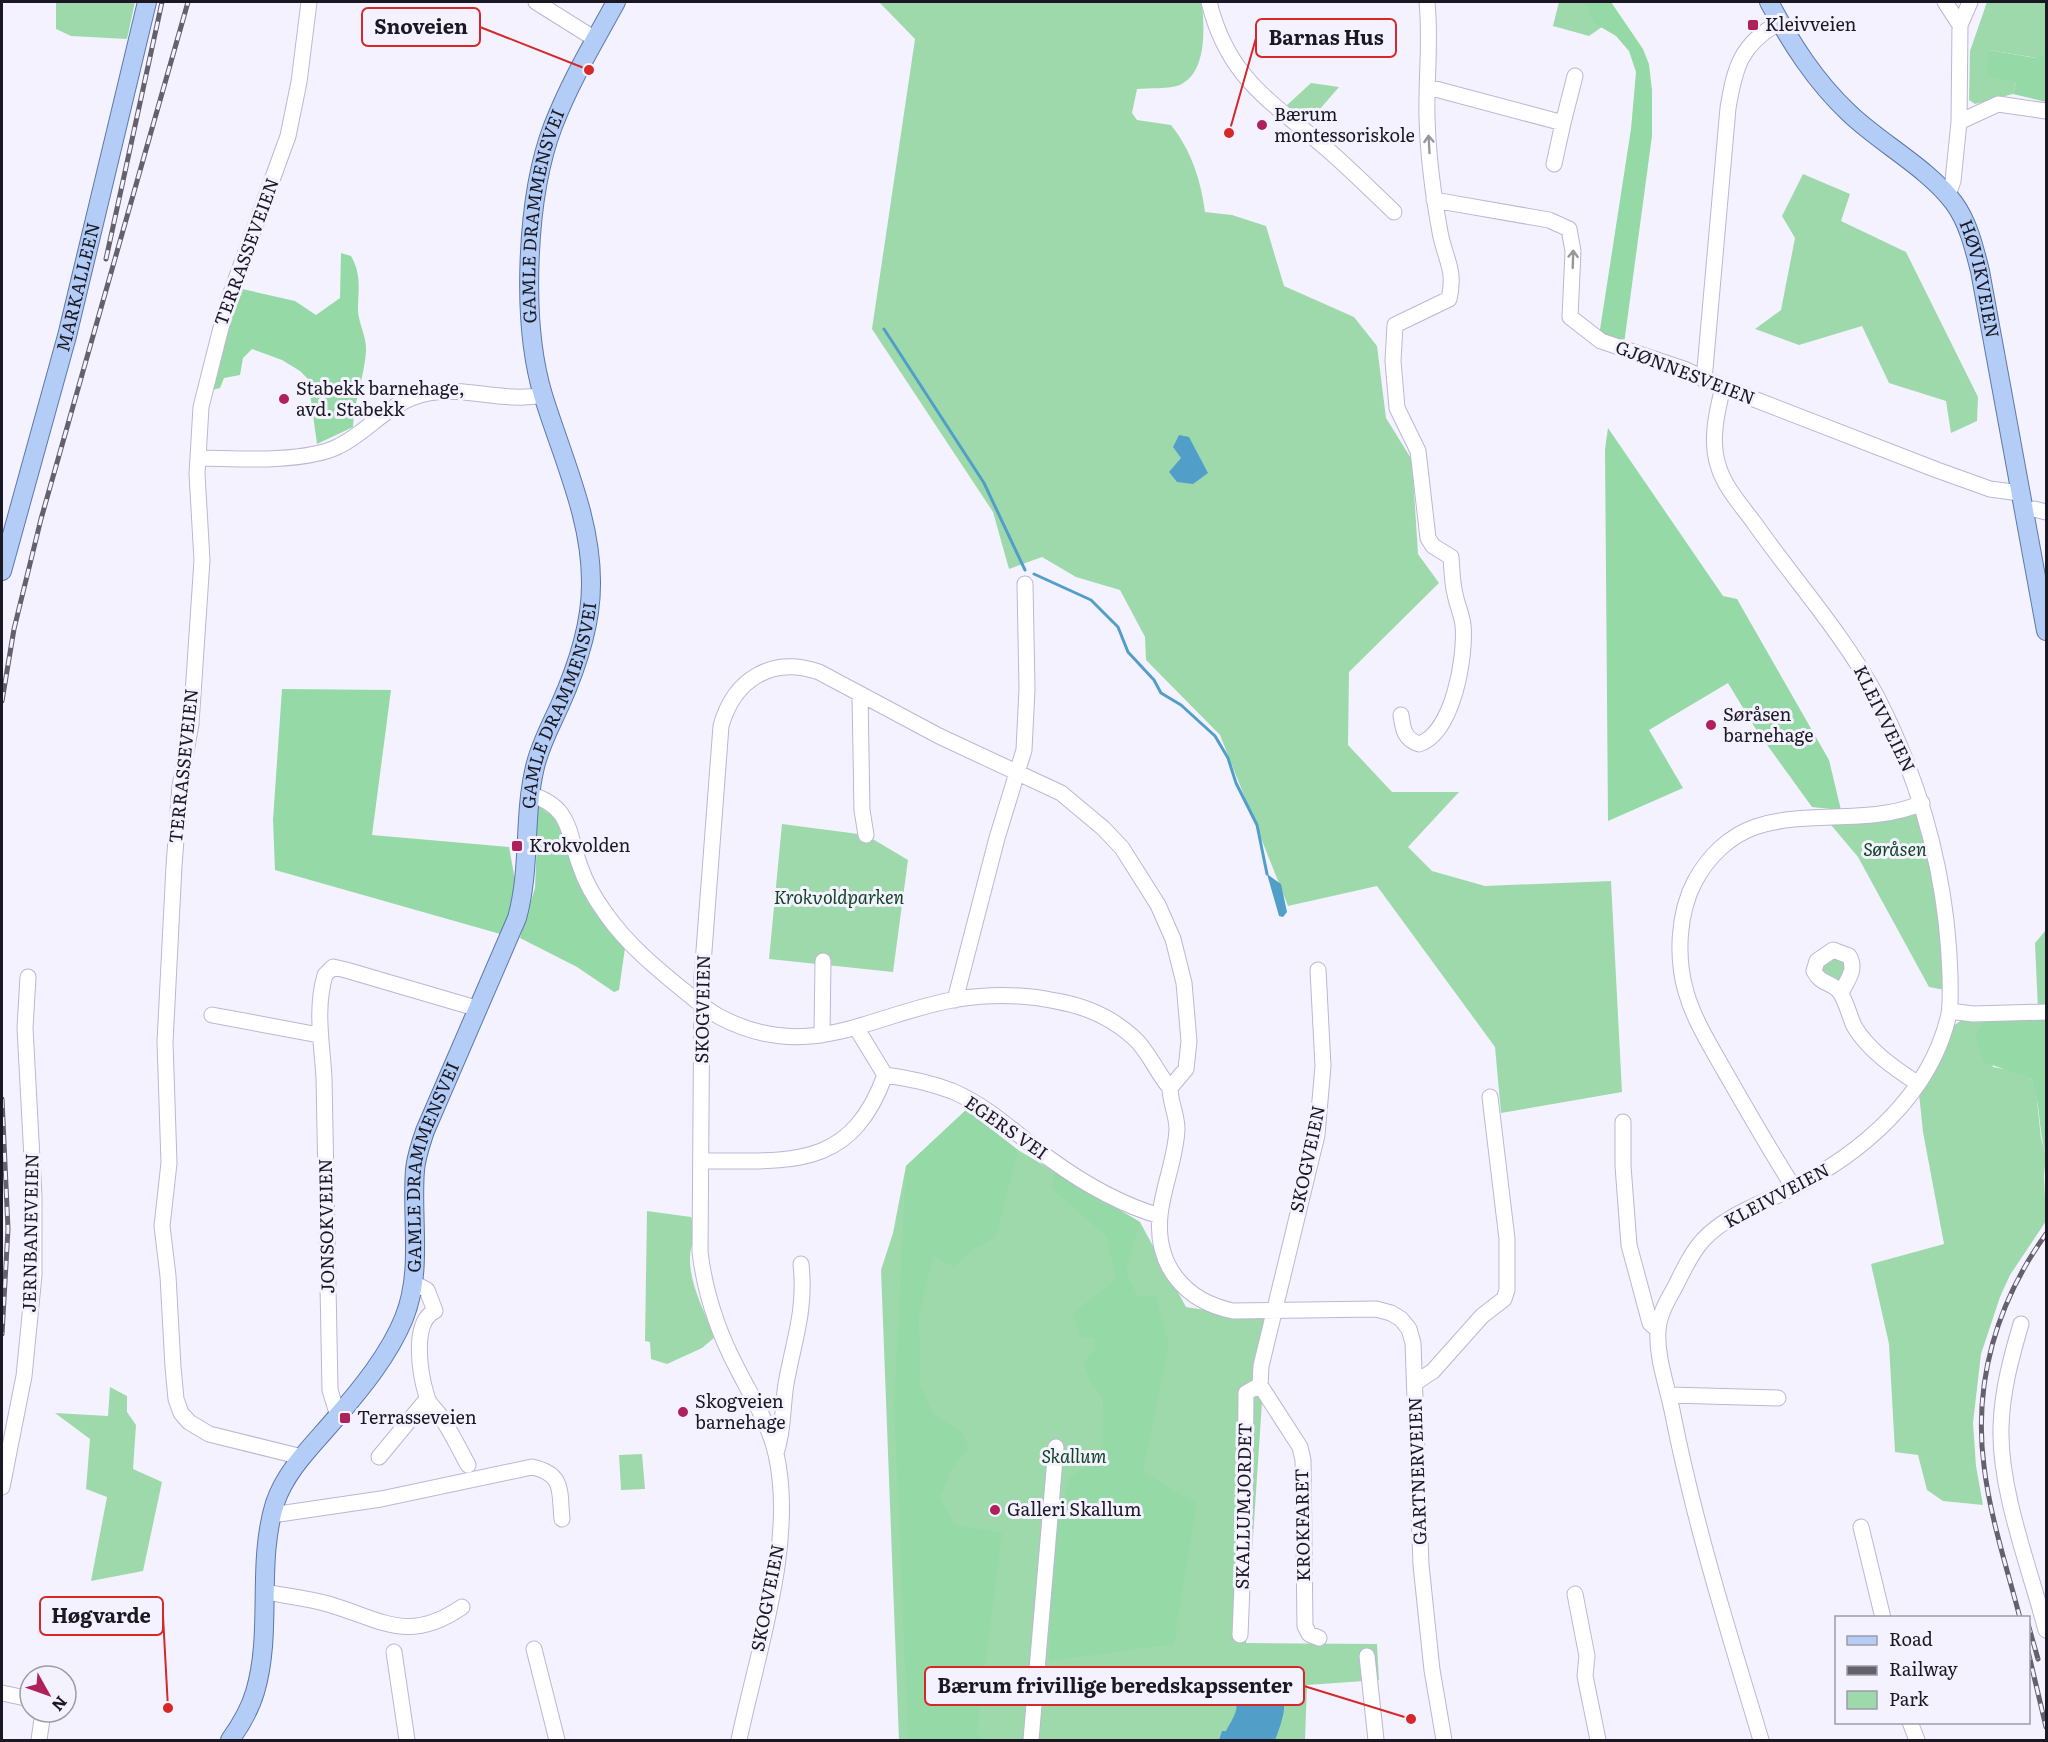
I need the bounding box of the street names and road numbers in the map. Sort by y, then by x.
street label: GAMLE DRAMMENSVEI [514,104,570,324]
street label: TERRASSEVEIEN [206,174,285,329]
street label: HØVIKVEIEN [1953,215,2007,340]
street label: MARKALLEEN [48,219,106,354]
street label: GJØNNESVEIEN [1612,333,1759,411]
street label: GAMLE DRAMMENSVEI [514,601,602,810]
street label: KLEIVVEIEN [1848,660,1923,776]
street label: TERRASSEVEIEN [161,687,204,845]
street label: SKOGVEIEN [687,954,716,1064]
street label: GAMLE DRAMMENSVEI [399,1057,465,1273]
street label: EGERS VEI [960,1088,1054,1165]
street label: SKOGVEIEN [1282,1103,1331,1215]
street label: JERNBANEVEIEN [15,1153,44,1313]
street label: KLEIVVEIEN [1719,1156,1834,1234]
street label: JONSOKVEIEN [311,1158,340,1294]
street label: GARTNERVEIEN [1400,1397,1433,1546]
street label: SKALLUMJORDET [1228,1422,1257,1590]
street label: KROKFARET [1287,1468,1316,1582]
street label: SKOGVEIEN [743,1542,790,1654]

